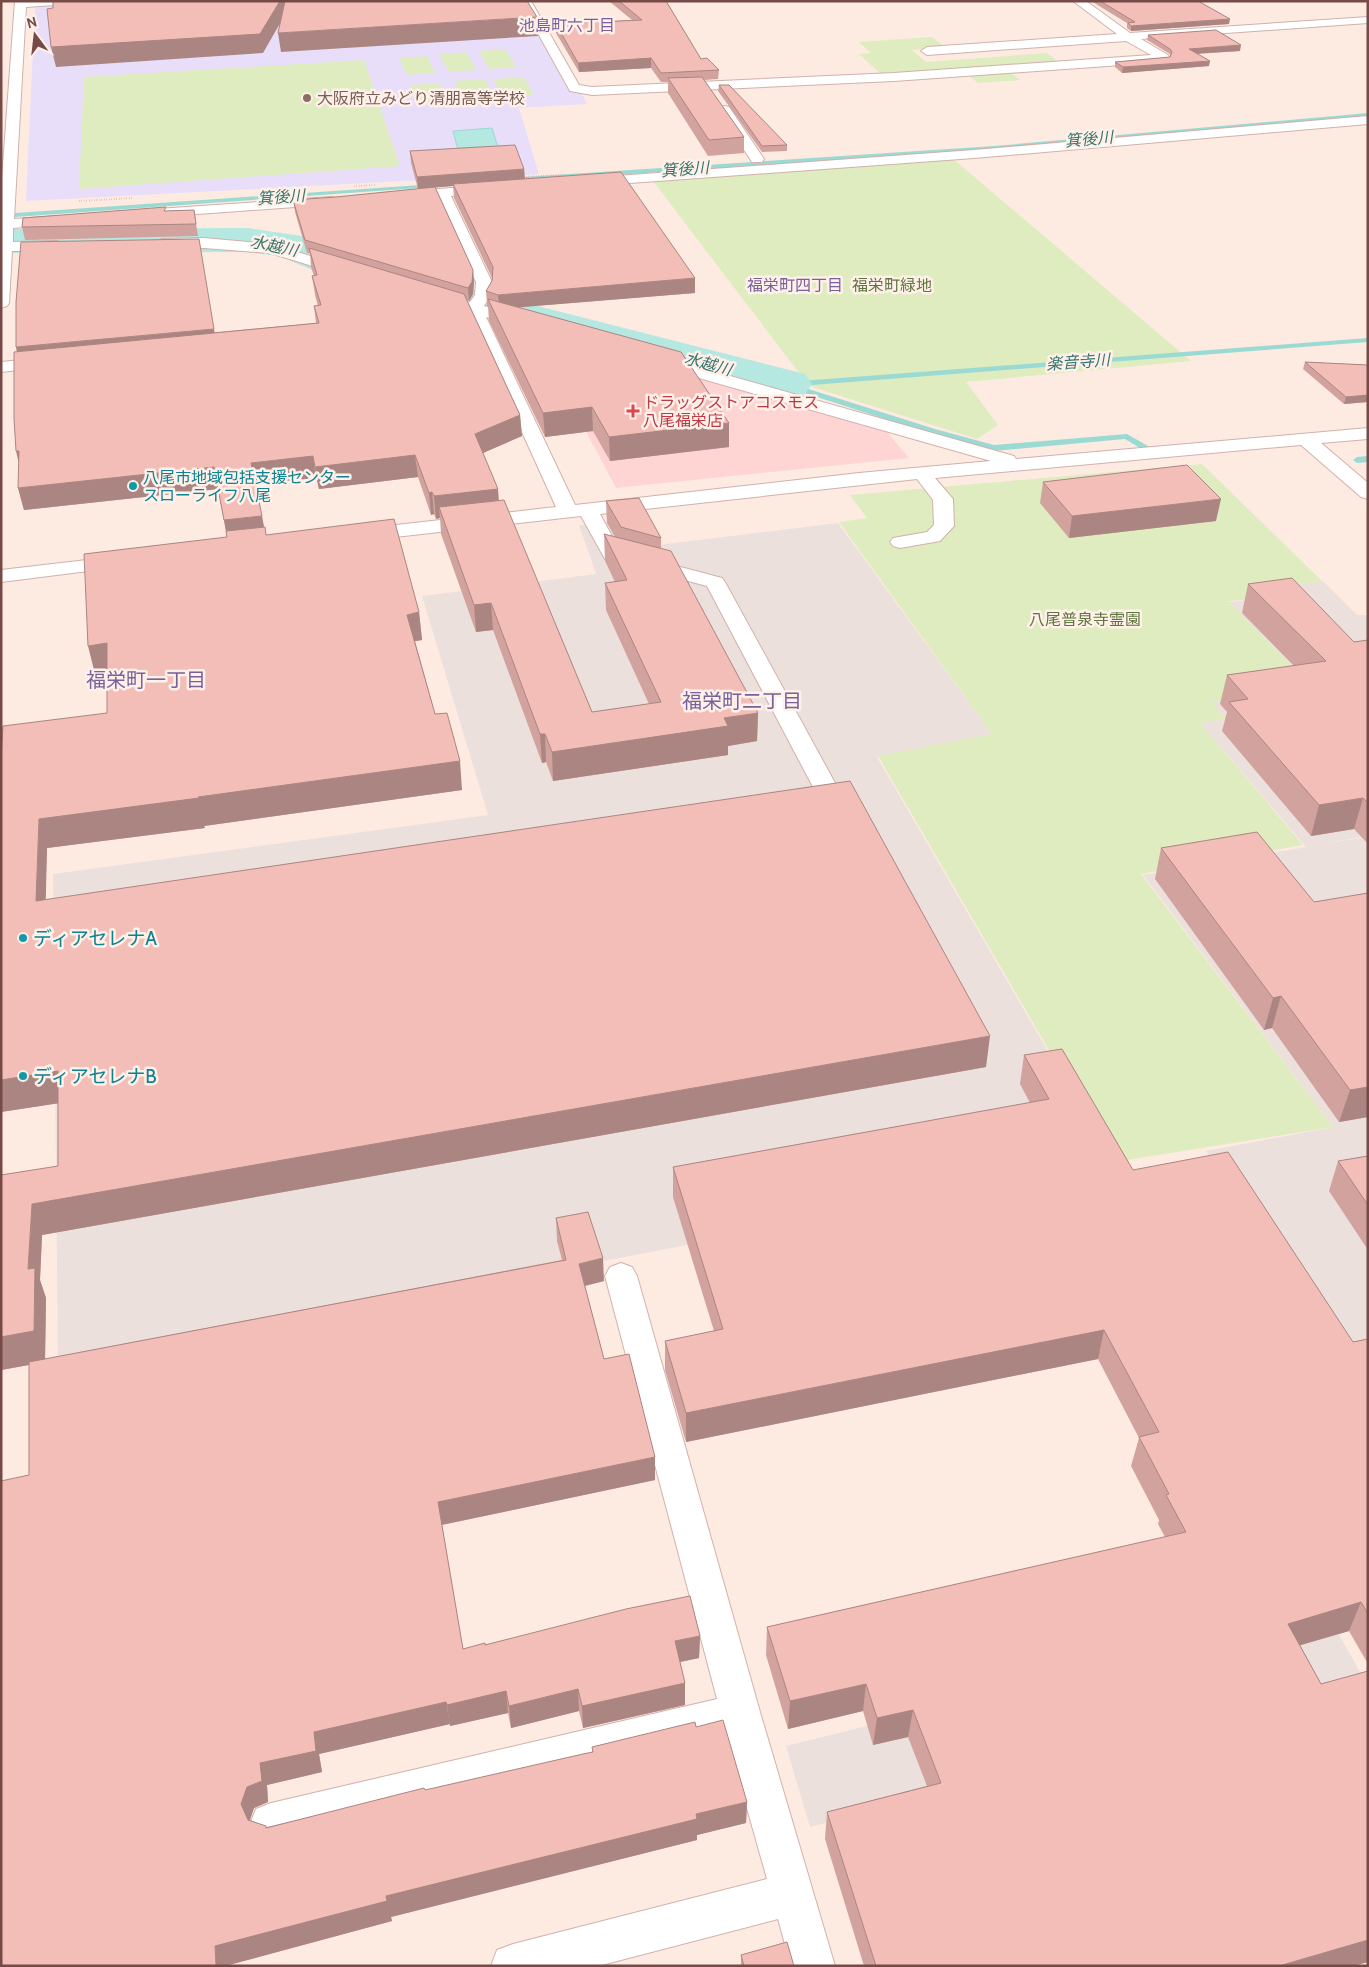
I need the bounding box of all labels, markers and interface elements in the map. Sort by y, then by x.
north arrow [10,10,60,60]
text: N [25,12,39,32]
district label: 池島町六丁目 [519,16,615,35]
place label: 大阪府立みどり清朋高等学校 [317,89,525,108]
marker: 大阪府立みどり清朋高等学校 [301,92,313,104]
water label: 箕後川 [1064,127,1116,151]
water label: 箕後川 [660,158,712,180]
water label: 箕後川 [256,186,308,208]
water label: 水越川 [249,232,301,261]
district label: 福栄町四丁目 [747,276,843,295]
park label: 福栄町緑地 [852,276,932,295]
water label: 水越川 [682,349,736,380]
water label: 楽音寺川 [1045,350,1113,374]
place label: ドラッグストアコスモス 八尾福栄店 [643,393,819,430]
marker: ドラッグストアコスモス 八尾福栄店 [627,405,639,417]
place label: 八尾市地域包括支援センター スローライフ八尾 [143,468,351,505]
marker: 八尾市地域包括支援センター スローライフ八尾 [127,480,139,492]
park label: 八尾普泉寺霊園 [1029,610,1141,629]
district label: 福栄町一丁目 [86,668,206,692]
district label: 福栄町二丁目 [682,689,802,713]
place label: ディアセレナA [33,927,157,950]
marker: ディアセレナA [17,932,29,944]
place label: ディアセレナB [33,1065,157,1088]
marker: ディアセレナB [17,1070,29,1082]

